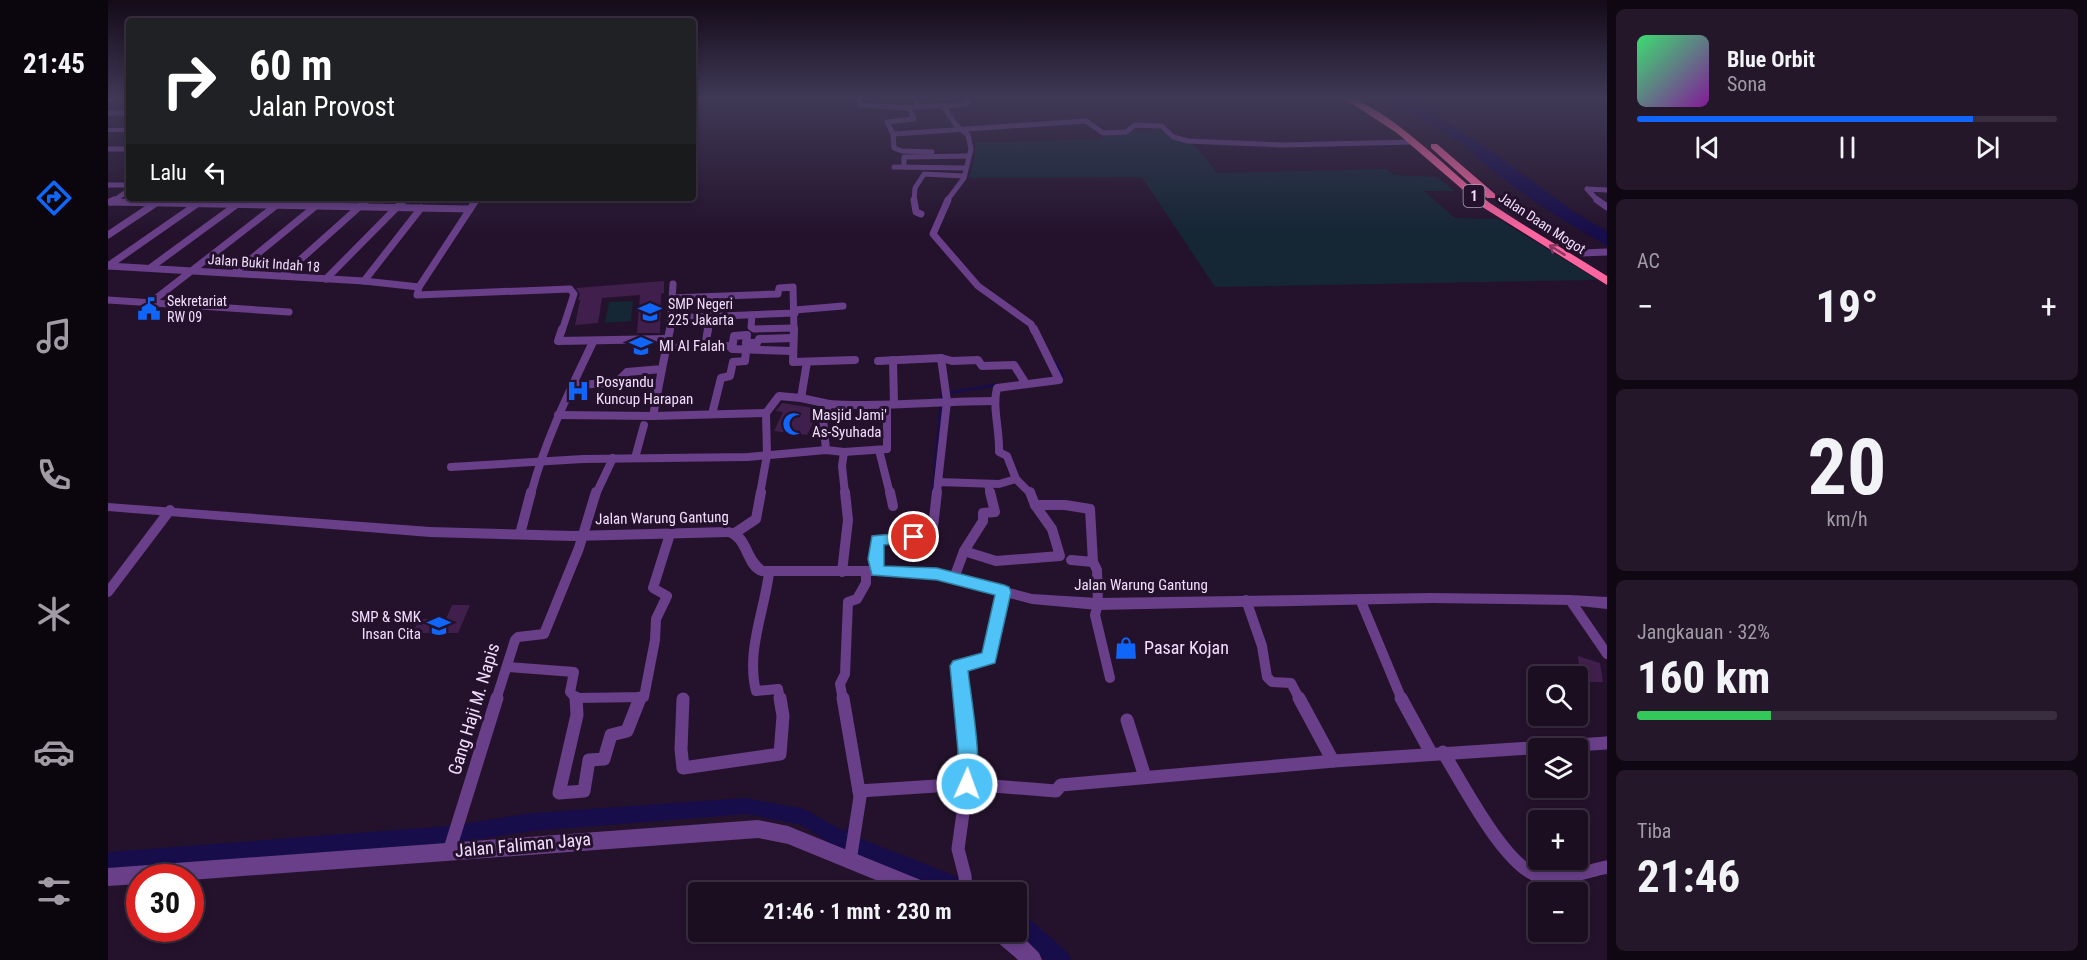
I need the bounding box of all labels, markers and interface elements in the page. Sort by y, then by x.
text: 60 m [249,41,332,90]
icon: right [150,42,228,120]
text: Blue Orbit [1727,47,1815,72]
text: 21:45 [23,48,85,80]
text: Sona [1727,72,1767,96]
text: Jalan Provost [249,91,395,123]
icon: previous [1691,131,1724,164]
icon: pause [1831,131,1864,164]
icon: next [1971,131,2004,164]
icon: left [199,156,232,189]
text: Lalu [150,160,187,185]
icon: directions [33,177,75,219]
road number: 1 [1464,185,1484,207]
street label: Jalan Daan Mogot [1496,189,1588,257]
one-way arrow [1549,244,1566,256]
text: AC [1637,249,1660,273]
street label: Jalan Bukit Indah 18 [207,251,321,275]
text: 19° [1816,280,1879,333]
text: − [1637,287,1654,326]
text: + [2041,287,2057,326]
place label: Sekretariat RW 09 [167,293,227,325]
public building icon: Sekretariat RW 09 [136,296,162,322]
place label: SMP Negeri 225 Jakarta [668,296,734,328]
school or university icon: SMP Negeri 225 Jakarta [637,299,663,325]
icon: music [33,315,75,357]
school or university icon: MI Al Falah [628,333,654,359]
place label: MI Al Falah [659,337,725,355]
place label: Posyandu Kuncup Harapan [596,373,693,408]
hospital icon: Posyandu Kuncup Harapan [565,378,591,404]
place label: Masjid Jami' As-Syuhada [812,406,887,441]
mosque icon: Masjid Jami' As-Syuhada [781,411,807,437]
text: 20 [1808,422,1886,513]
icon: phone [33,454,75,496]
text: km/h [1826,507,1868,531]
street label: Jalan Warung Gantung [595,508,729,528]
pin [888,511,939,562]
icon: arrive [897,520,930,553]
street label: Jalan Warung Gantung [1074,576,1208,594]
icon: climate [33,593,75,635]
place label: SMP & SMK Insan Cita [351,608,422,643]
school or university icon: SMP & SMK Insan Cita [426,613,452,639]
text: Jangkauan · 32% [1637,620,1770,644]
shop icon: Pasar Kojan [1113,635,1139,661]
place label: Pasar Kojan [1144,637,1229,658]
street label: Gang Haji M. Napis [444,641,504,777]
text: 160 km [1637,651,1770,704]
map controls [1528,666,1588,942]
button: search [1528,666,1588,726]
icon: car [33,731,75,773]
button: layers [1528,738,1588,798]
position arrow [935,752,999,816]
button: + [1528,810,1588,870]
text: Tiba [1637,819,1671,843]
street label: Jalan Faliman Jaya [454,828,592,861]
text: 21:46 [1637,850,1740,903]
speed limit sign: 30 [126,864,204,942]
icon: filters [33,870,75,912]
button: − [1528,882,1588,942]
text: 21:46 · 1 mnt · 230 m [763,899,952,924]

